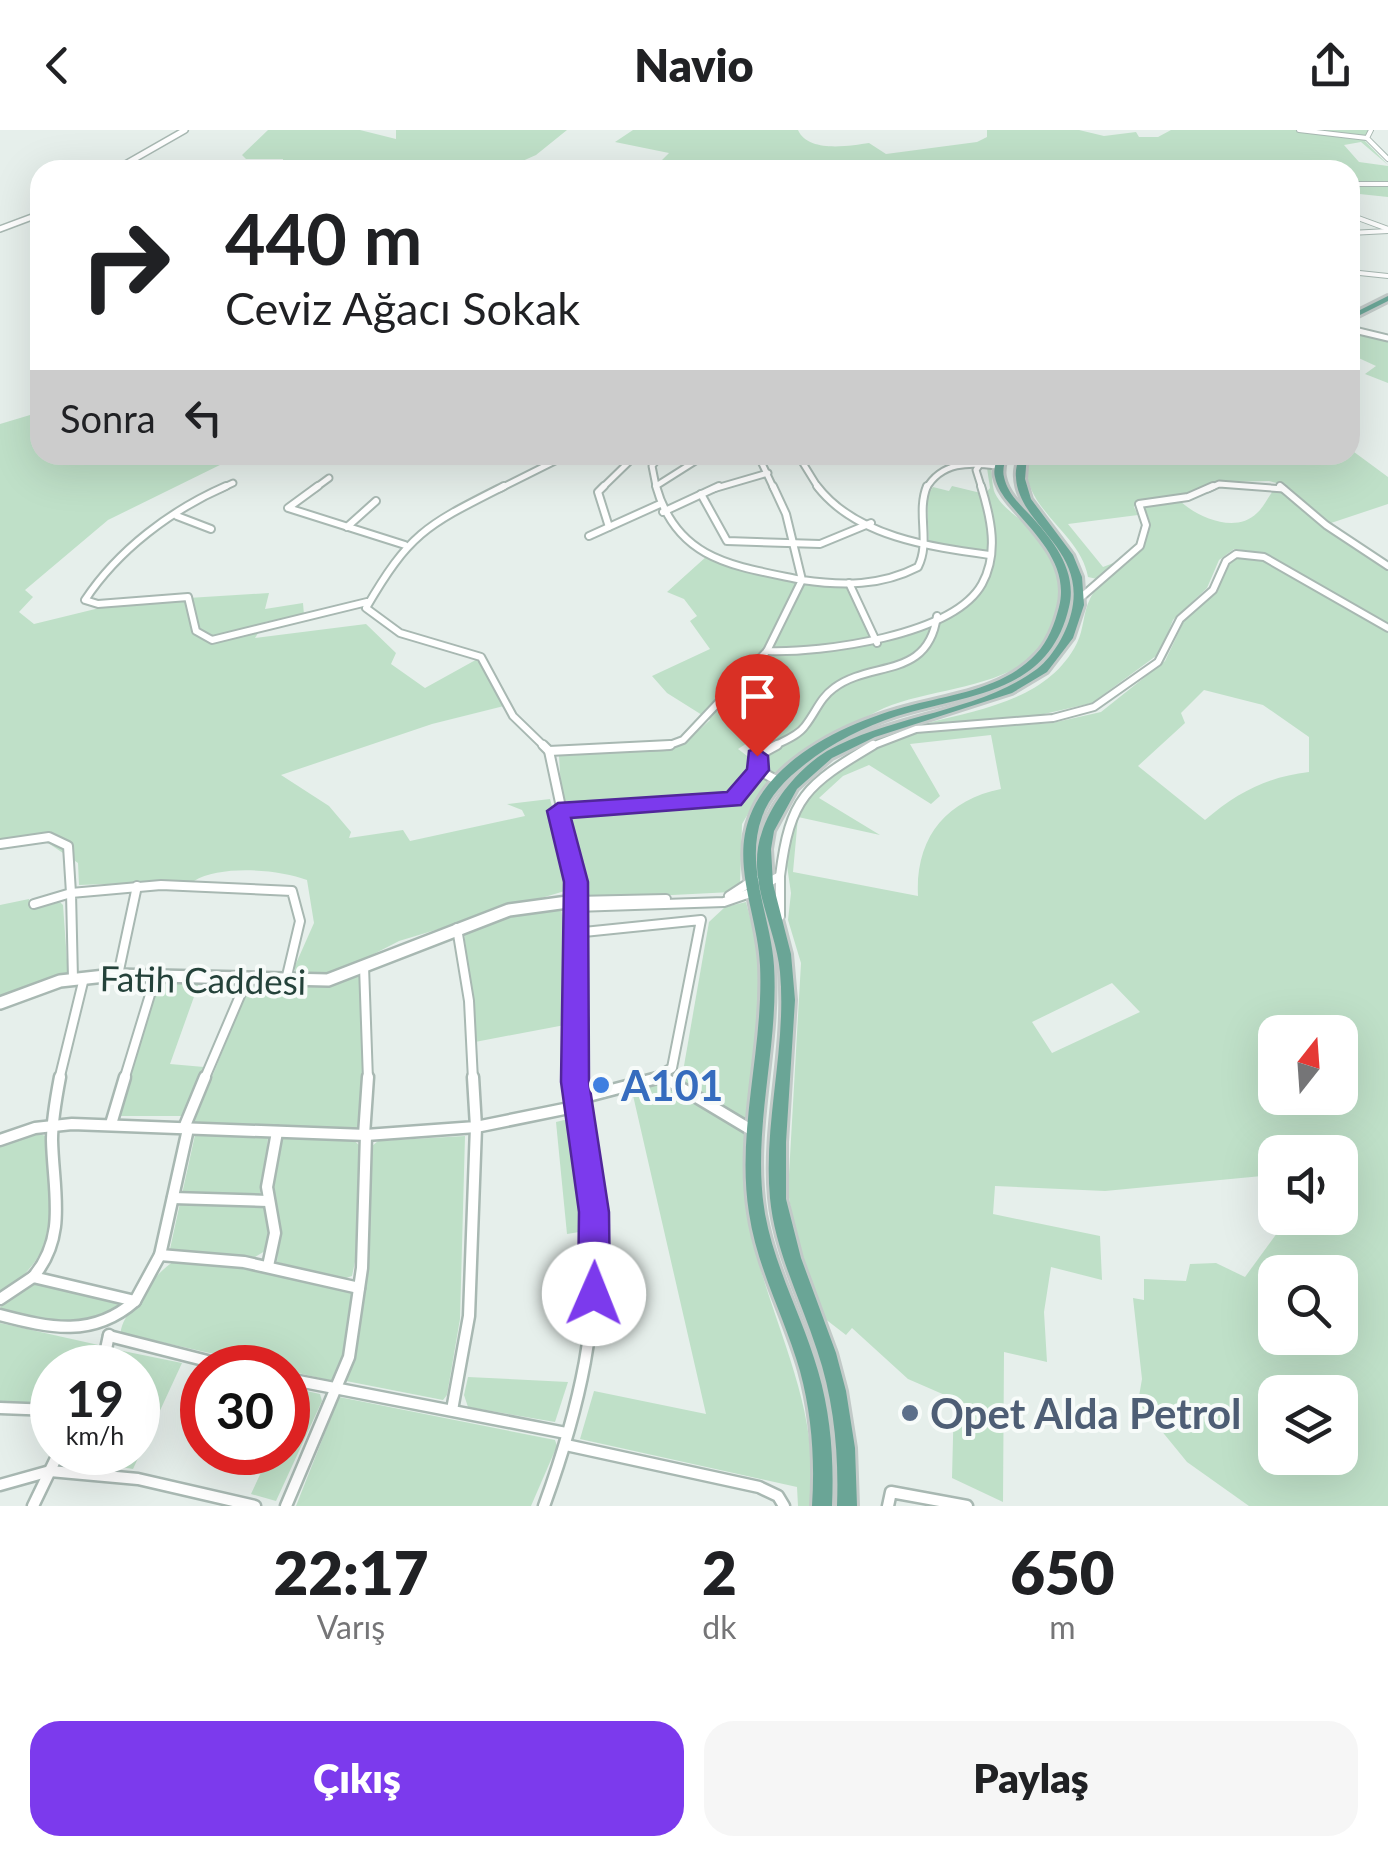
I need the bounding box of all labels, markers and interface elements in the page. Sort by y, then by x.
icon: back [30,38,85,93]
text: Navio [634,38,754,92]
icon: share [1303,38,1358,93]
text: 440 m [225,196,422,280]
icon: right [60,200,190,330]
text: Ceviz Ağacı Sokak [225,281,580,335]
icon: left [176,390,231,445]
text: Sonra [60,395,156,441]
pin [715,654,800,757]
icon: arrive [730,669,785,724]
street label: Fatih Caddesi [99,956,307,1002]
north arrow [1258,1015,1358,1115]
map controls [1258,1015,1358,1475]
place label: A101 [620,1060,723,1110]
marker: A101 [590,1074,612,1096]
button: sound [1258,1135,1358,1235]
position arrow [542,1242,646,1346]
button: search [1258,1255,1358,1355]
speed limit sign: 30 [180,1345,310,1475]
text: 19 [66,1368,124,1428]
button: layers [1258,1375,1358,1475]
place label: Opet Alda Petrol [930,1388,1241,1438]
marker: Opet Alda Petrol [899,1402,921,1424]
text: km/h [66,1420,124,1450]
text: 22:17 [273,1536,429,1608]
text: 2 [702,1536,737,1608]
text: 650 [1010,1536,1115,1608]
text: Varış [317,1607,385,1646]
text: dk [702,1607,736,1646]
text: m [1049,1607,1076,1646]
button: Çıkış [30,1721,684,1836]
button: Paylaş [704,1721,1358,1836]

